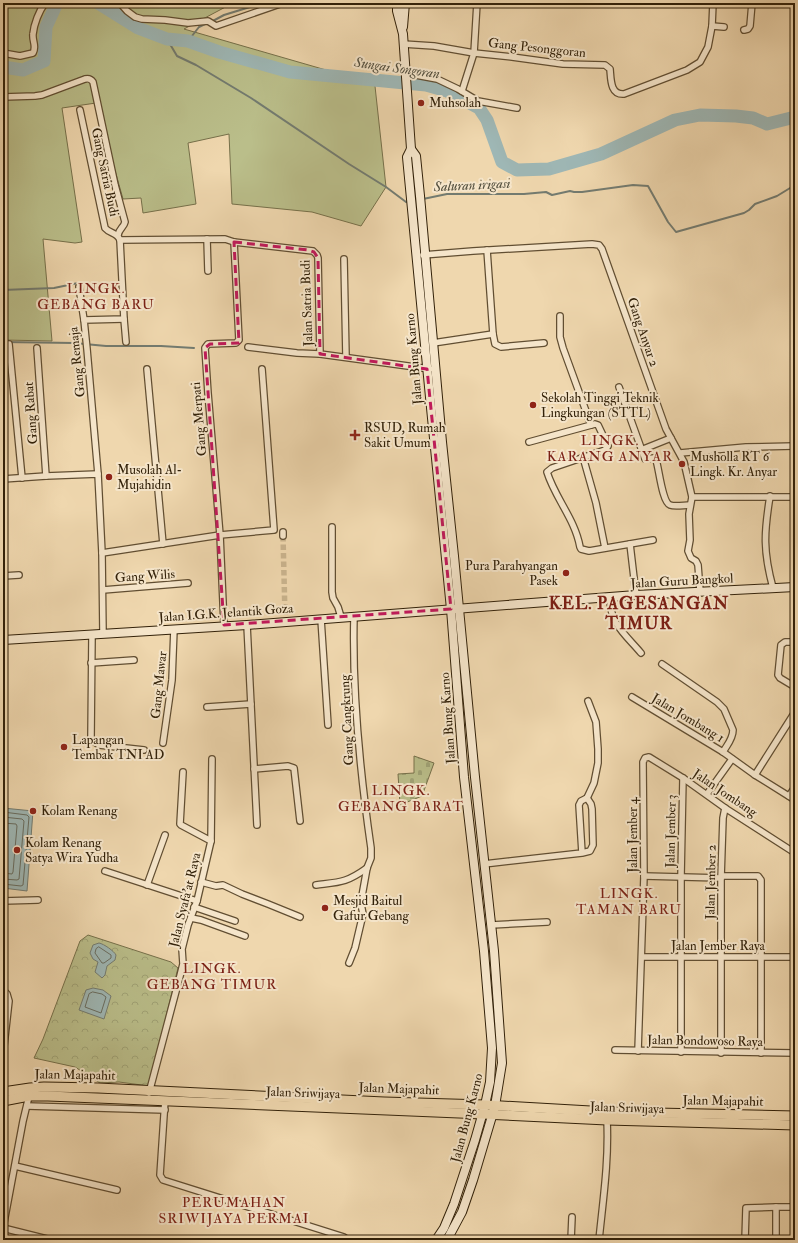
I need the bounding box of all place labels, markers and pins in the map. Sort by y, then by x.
place label: Muhsolah [429,95,481,111]
marker: Muhsolah [416,98,426,108]
place label: Sekolah Tinggi Teknik Lingkungan (STTL) [541,390,660,421]
marker: Sekolah Tinggi Teknik Lingkungan (STTL) [528,400,538,410]
place label: RSUD, Rumah Sakit Umum [364,420,446,451]
marker: RSUD, Rumah Sakit Umum [349,429,361,441]
place label: Musholla RT 6 Lingk. Kr. Anyar [690,449,777,481]
marker: Musholla RT 6 Lingk. Kr. Anyar [677,459,687,469]
place label: Musolah Al- Mujahidin [117,462,182,493]
marker: Musolah Al- Mujahidin [104,472,114,482]
place label: Pura Parahyangan Pasek [465,558,559,589]
marker: Pura Parahyangan Pasek [561,568,571,578]
place label: Lapangan Tembak TNI AD [72,732,164,763]
marker: Lapangan Tembak TNI AD [59,742,69,752]
place label: Kolam Renang [41,803,118,819]
marker: Kolam Renang [28,806,38,816]
place label: Kolam Renang Satya Wira Yudha [25,835,119,867]
marker: Kolam Renang Satya Wira Yudha [12,845,22,855]
place label: Mesjid Baitul Gafur Gebang [333,893,410,924]
marker: Mesjid Baitul Gafur Gebang [320,903,330,913]

